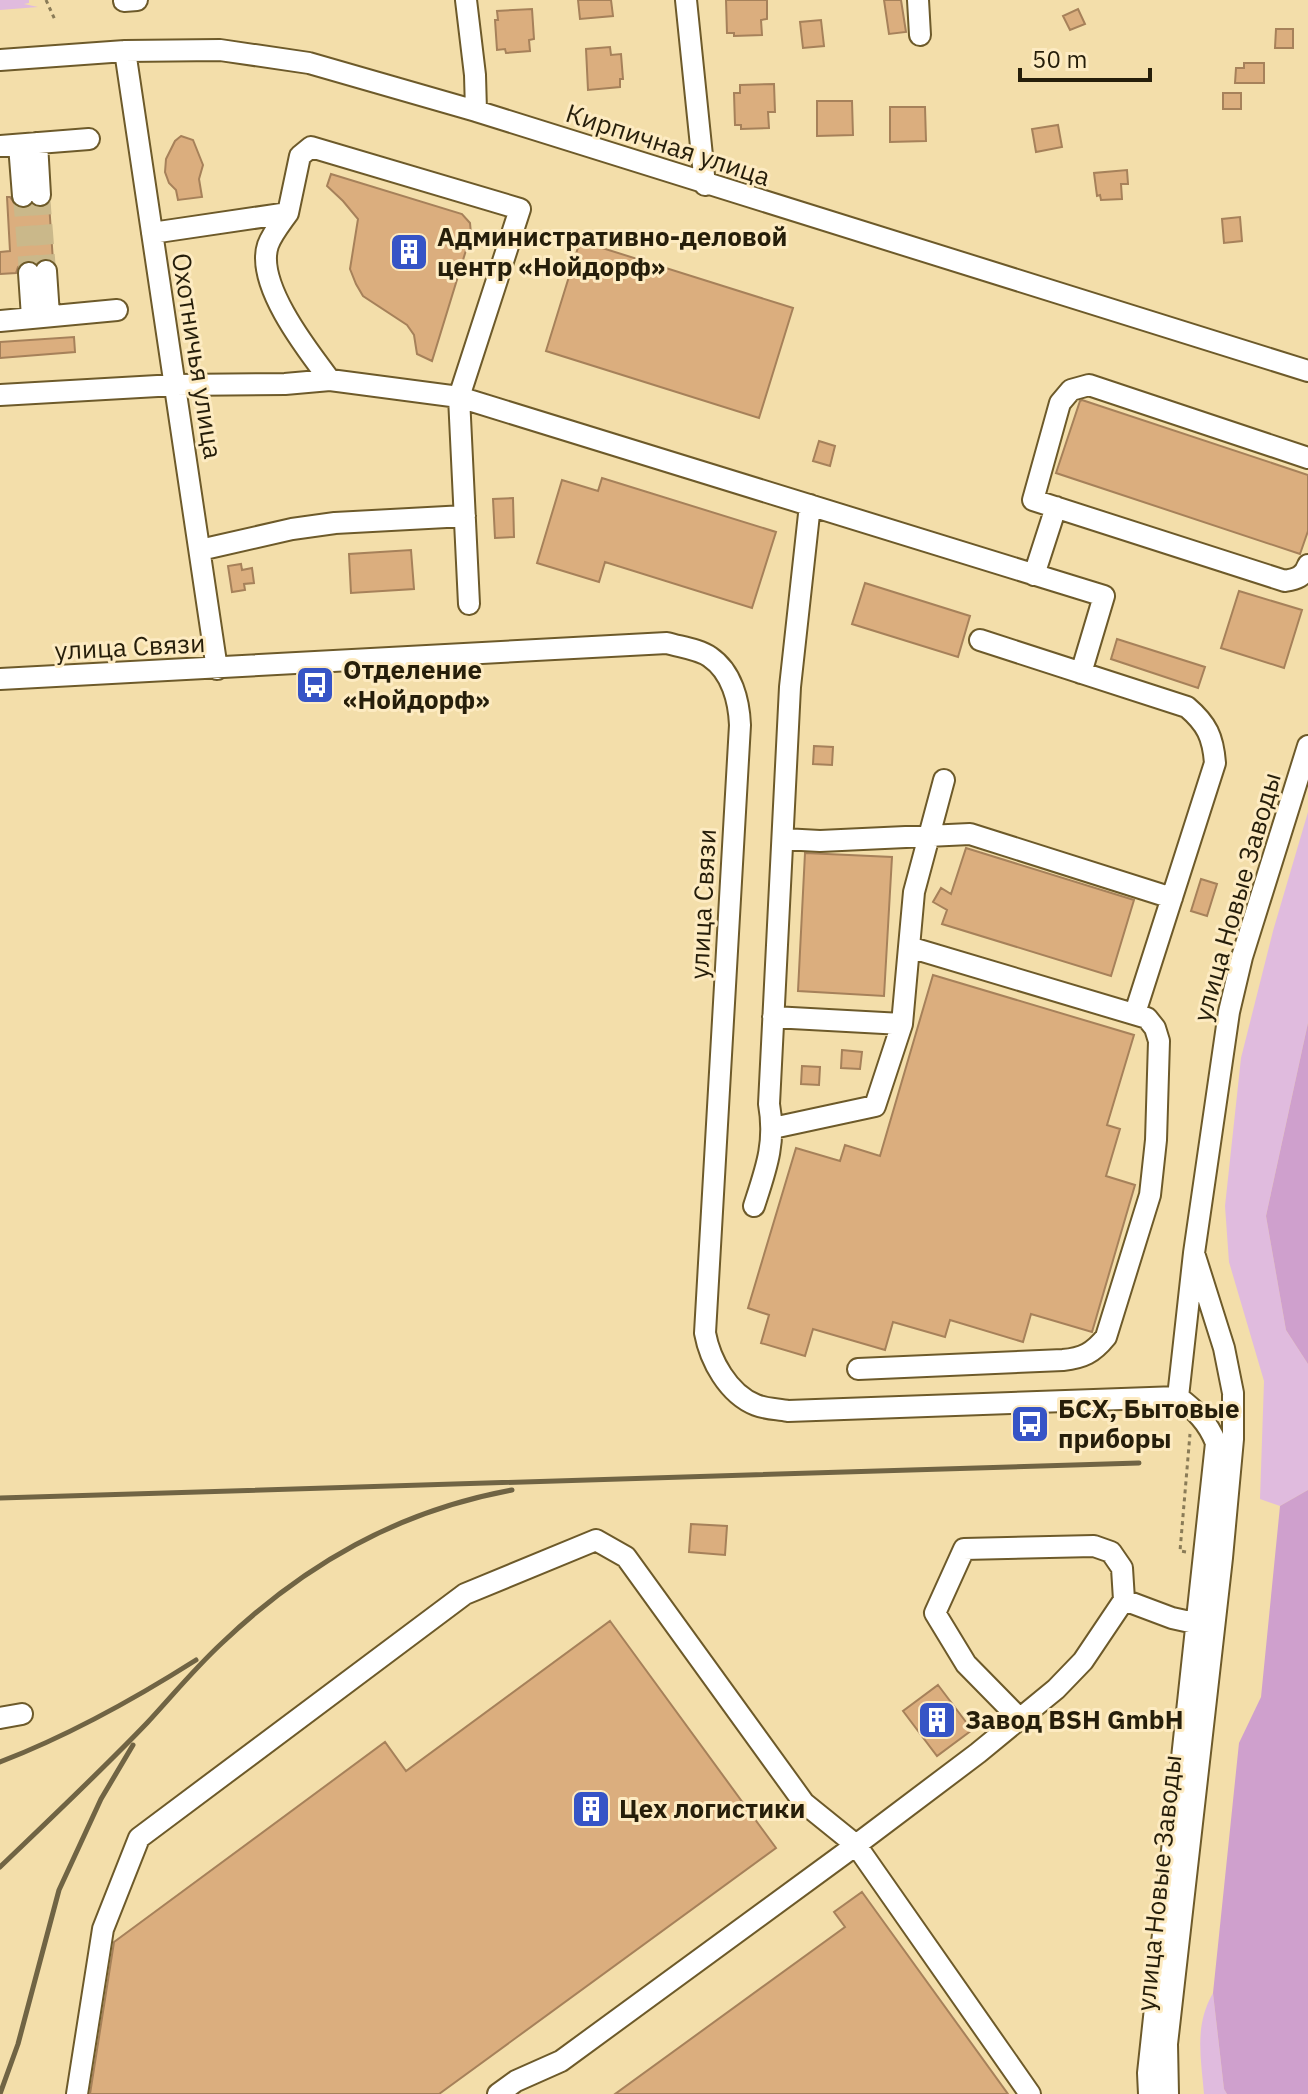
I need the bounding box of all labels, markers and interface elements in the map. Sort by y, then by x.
scale bar [1020,32,1150,82]
text: 50 m [1032,43,1087,75]
street label: Кирпичная улица [562,95,775,193]
place label: Административно-деловой центр «Нойдорф» [437,219,787,283]
building icon: Административно-деловой центр «Нойдорф» [388,231,430,273]
street label: Охотничья улица [165,250,231,461]
street label: улица Связи [54,625,206,667]
place label: Отделение «Нойдорф» [343,652,490,716]
bus stop icon: Отделение «Нойдорф» [294,664,336,706]
street label: улица Новые Заводы [1184,768,1288,1025]
street label: улица Связи [681,828,723,980]
place label: БСХ, Бытовые приборы [1058,1391,1240,1455]
bus stop icon: БСХ, Бытовые приборы [1009,1403,1051,1445]
building icon: Завод BSH GmbH [916,1699,958,1741]
place label: Завод BSH GmbH [965,1702,1183,1736]
street label: улица Новые Заводы [1128,1753,1188,2013]
building icon: Цех логистики [570,1788,612,1830]
place label: Цех логистики [619,1791,805,1825]

